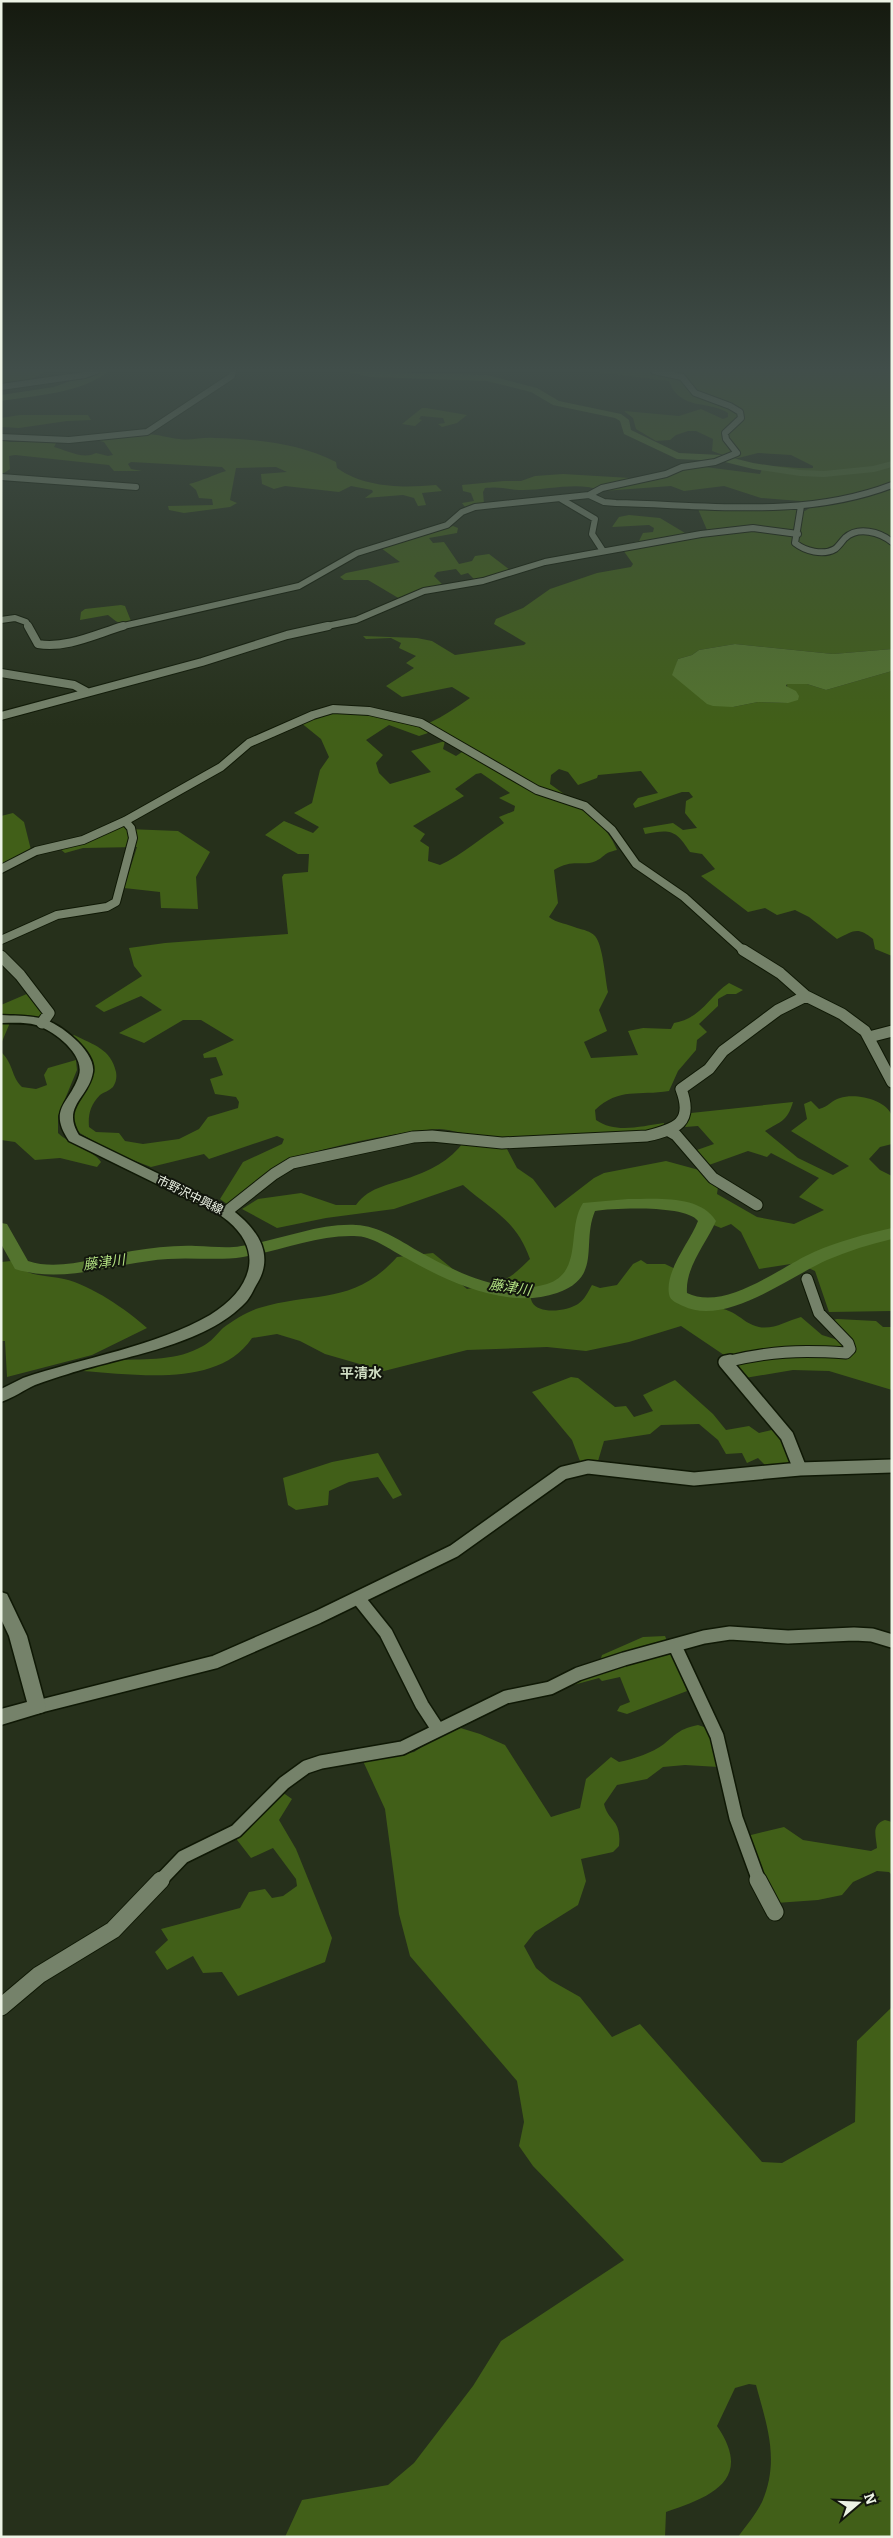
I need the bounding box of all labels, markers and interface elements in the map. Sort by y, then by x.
street label: 市野沢中興線 [155,1173,225,1217]
water label: 藤津川 [82,1251,128,1273]
water label: 藤津川 [488,1276,534,1299]
district label: 平清水 [340,1365,382,1382]
north arrow [833,2478,883,2528]
text: N [860,2491,880,2507]

